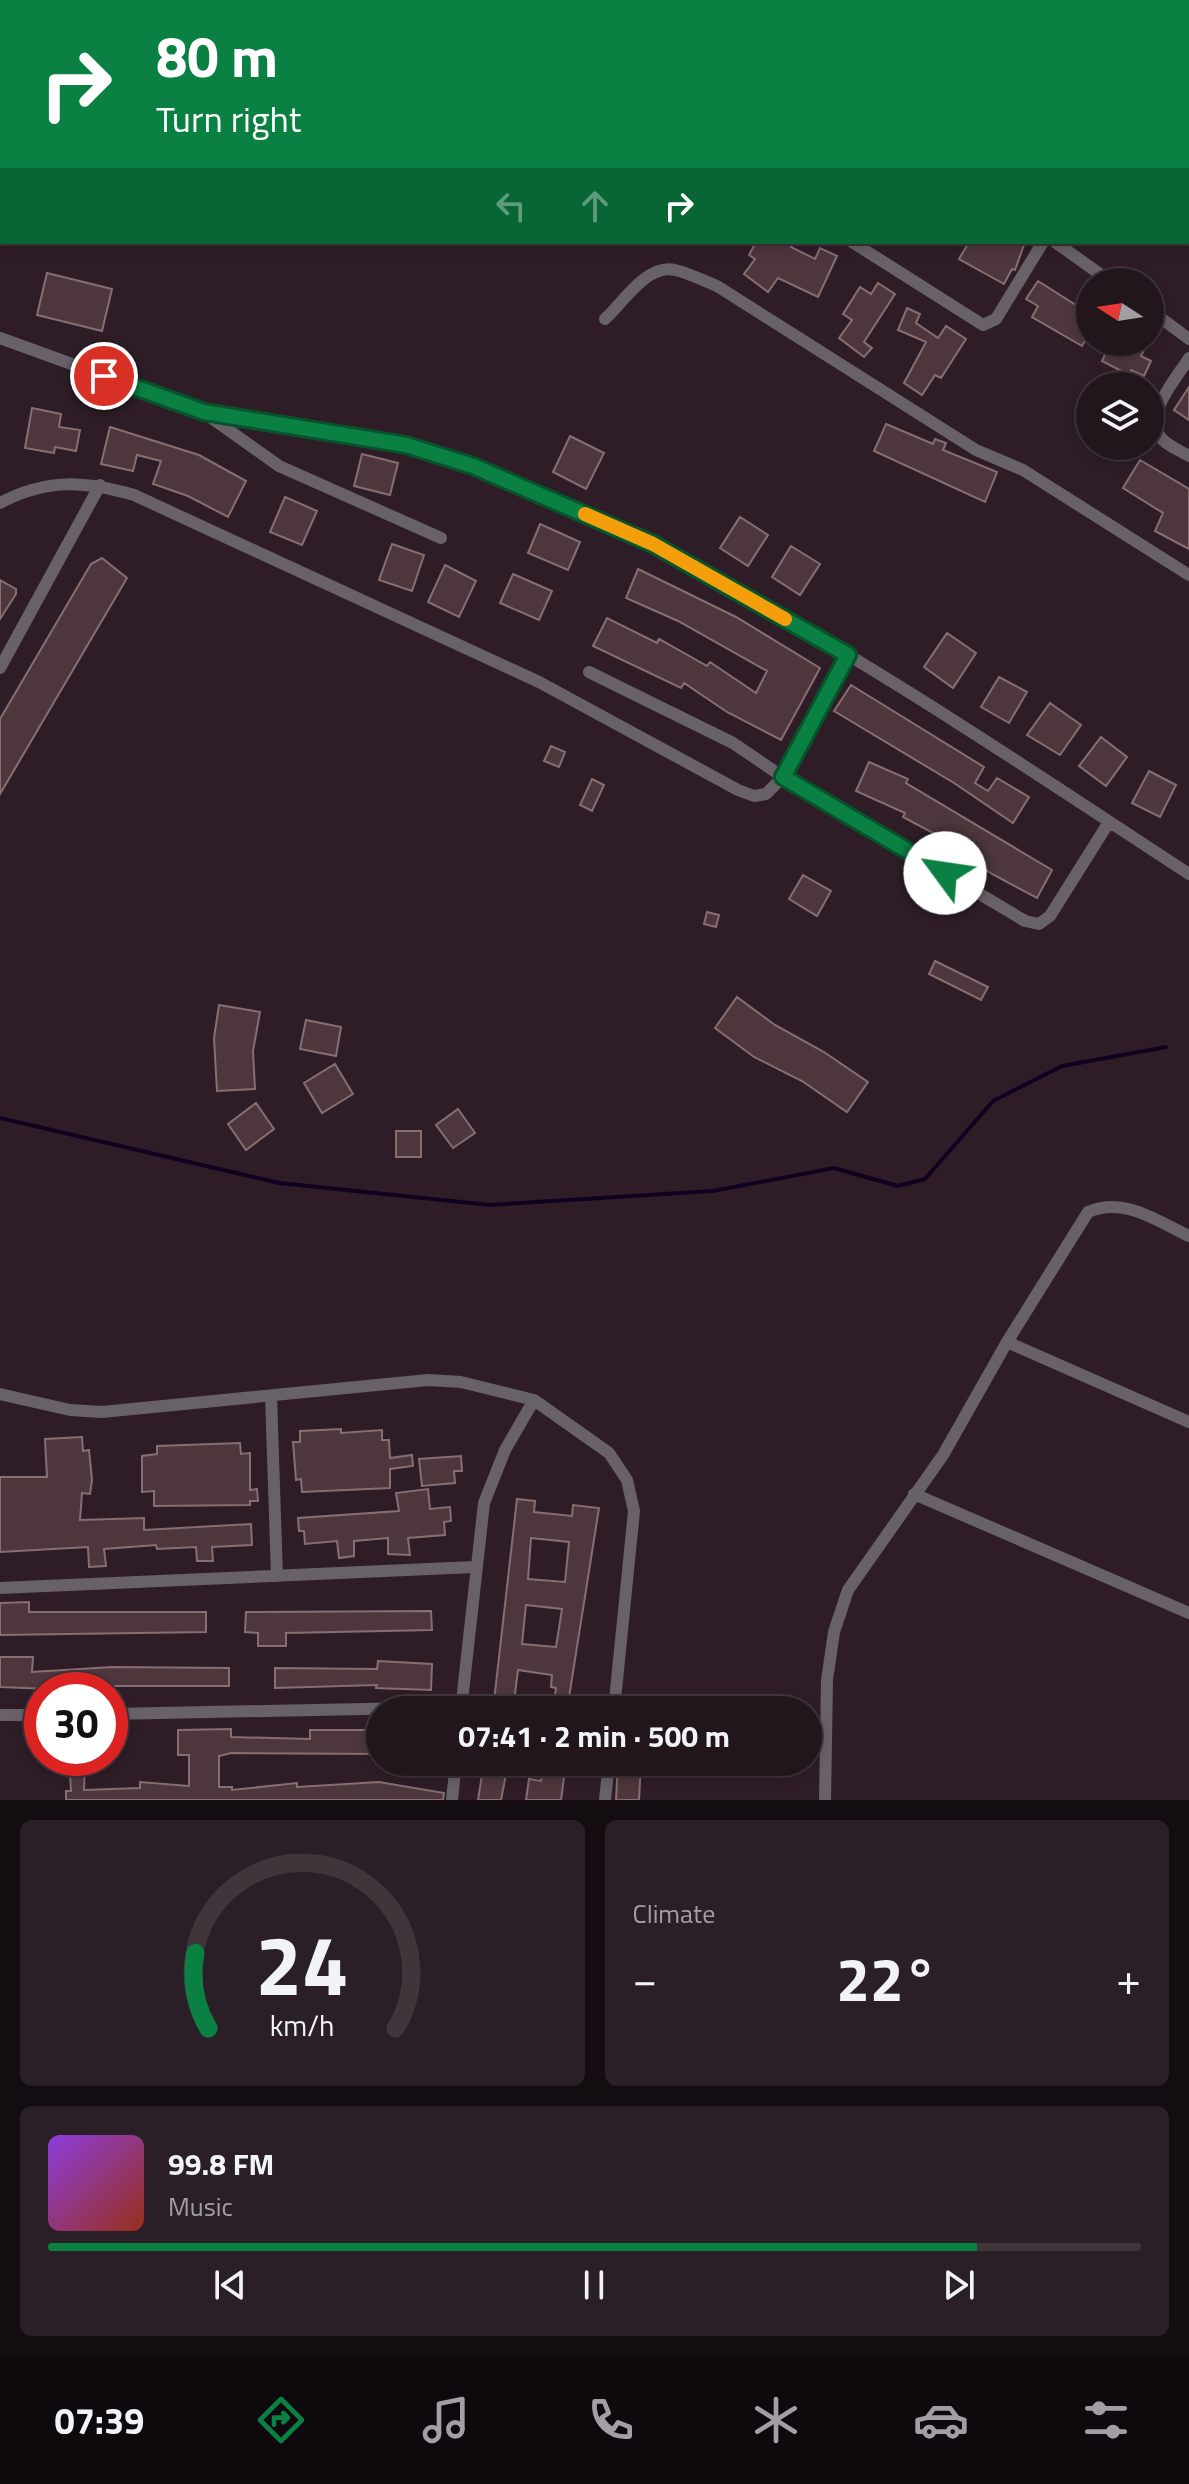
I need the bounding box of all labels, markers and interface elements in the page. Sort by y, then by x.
text: 80 m [156,14,278,99]
icon: right [24,32,128,136]
text: Turn right [156,91,301,146]
icon: left [489,184,533,228]
icon: ahead [573,184,617,228]
icon: right [657,184,701,228]
north arrow [1076,268,1164,356]
map controls [1076,268,1164,460]
pin [70,342,138,410]
icon: arrive [82,354,126,398]
button: layers [1076,372,1164,460]
position arrow [903,831,987,915]
speed limit sign: 30 [24,1672,128,1776]
text: 07:41 · 2 min · 500 m [458,1713,730,1759]
text: Climate [633,1894,715,1933]
text: 24 [256,1901,349,2027]
text: 22° [836,1933,937,2024]
text: − [633,1945,657,2012]
text: + [1116,1945,1141,2012]
text: km/h [270,2004,335,2047]
text: 99.8 FM [168,2141,274,2187]
text: Music [168,2187,233,2226]
icon: previous [208,2263,252,2307]
icon: pause [572,2263,616,2307]
icon: next [937,2263,981,2307]
icon: directions [253,2392,309,2448]
icon: music [418,2392,474,2448]
icon: phone [583,2392,639,2448]
icon: climate [748,2392,804,2448]
icon: car [913,2392,969,2448]
icon: filters [1078,2392,1134,2448]
text: 07:39 [55,2393,144,2448]

